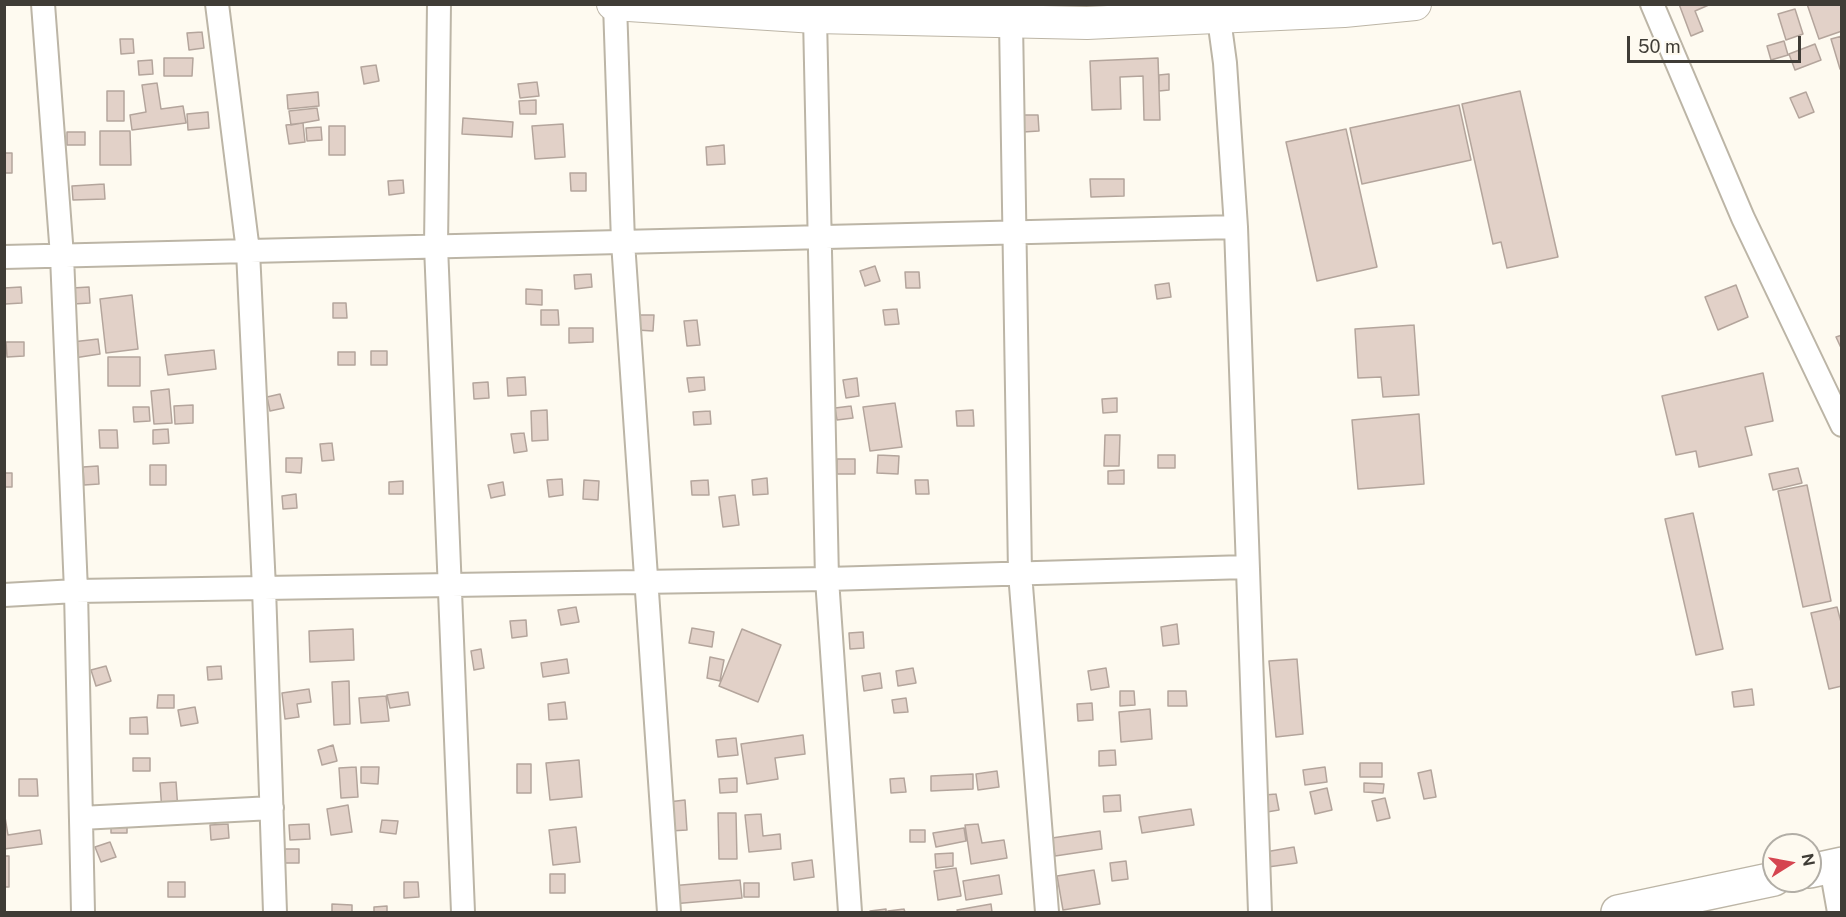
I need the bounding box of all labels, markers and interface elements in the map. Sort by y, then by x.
scale bar [1630,24,1804,62]
text: 50 m [1638,36,1681,57]
north arrow [1762,833,1822,893]
text: N [1798,852,1819,868]

